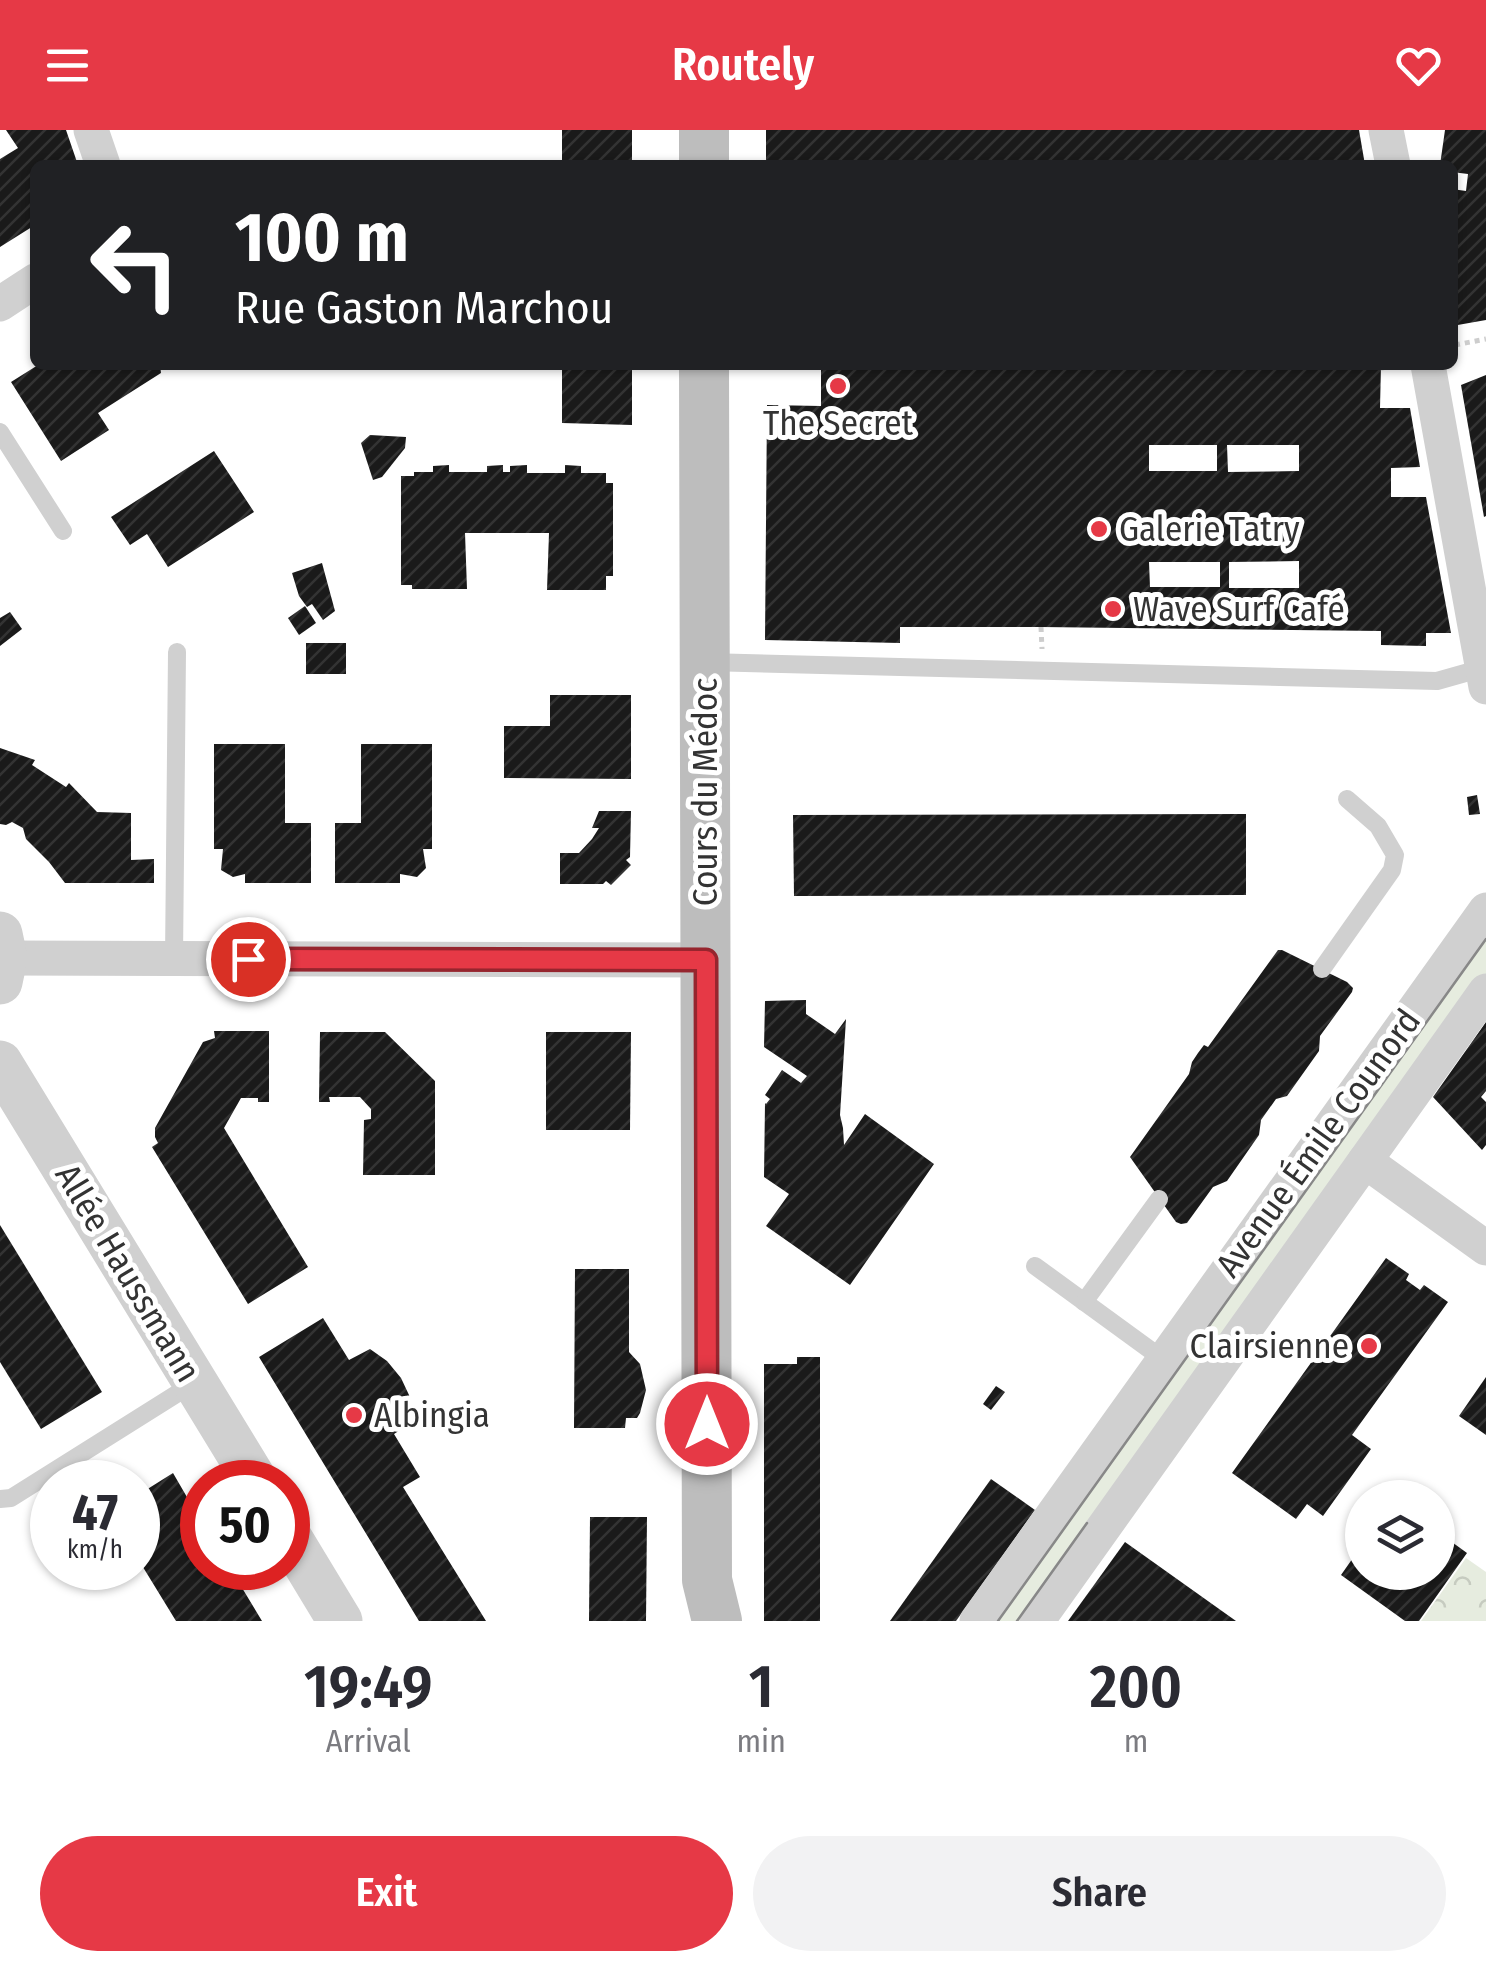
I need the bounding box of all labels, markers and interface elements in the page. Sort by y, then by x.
icon: menu [40,38,95,93]
text: Routely [672,38,814,92]
icon: heart [1391,38,1446,93]
text: 100 m [235,196,409,280]
icon: left [70,200,200,330]
text: Rue Gaston Marchou [235,281,613,335]
marker: The Secret [827,375,849,397]
place label: The Secret [763,402,913,444]
place label: Galerie Tatry [1119,508,1300,550]
marker: Galerie Tatry [1088,518,1110,540]
place label: Wave Surf Café [1133,588,1345,630]
marker: Wave Surf Café [1102,598,1124,620]
street label: Cours du Médoc [684,678,726,906]
pin [206,917,291,1002]
icon: arrive [221,932,276,987]
street label: Avenue Émile Counord [1207,1001,1429,1285]
street label: Allée Haussmann [46,1156,210,1390]
place label: Clairsienne [1190,1325,1349,1367]
marker: Clairsienne [1358,1335,1380,1357]
position arrow [655,1372,759,1476]
place label: Albingia [374,1394,490,1436]
marker: Albingia [343,1404,365,1426]
speed limit sign: 50 [180,1460,310,1590]
map controls [1345,1480,1455,1590]
button: layers [1345,1480,1455,1590]
text: 47 [72,1483,118,1543]
text: km/h [67,1535,123,1565]
text: 19:49 [304,1651,433,1723]
text: 1 [749,1651,774,1723]
text: 200 [1090,1651,1182,1723]
text: Arrival [326,1722,411,1760]
text: min [736,1722,786,1760]
text: m [1124,1722,1148,1760]
button: Exit [40,1836,733,1951]
button: Share [753,1836,1446,1951]

